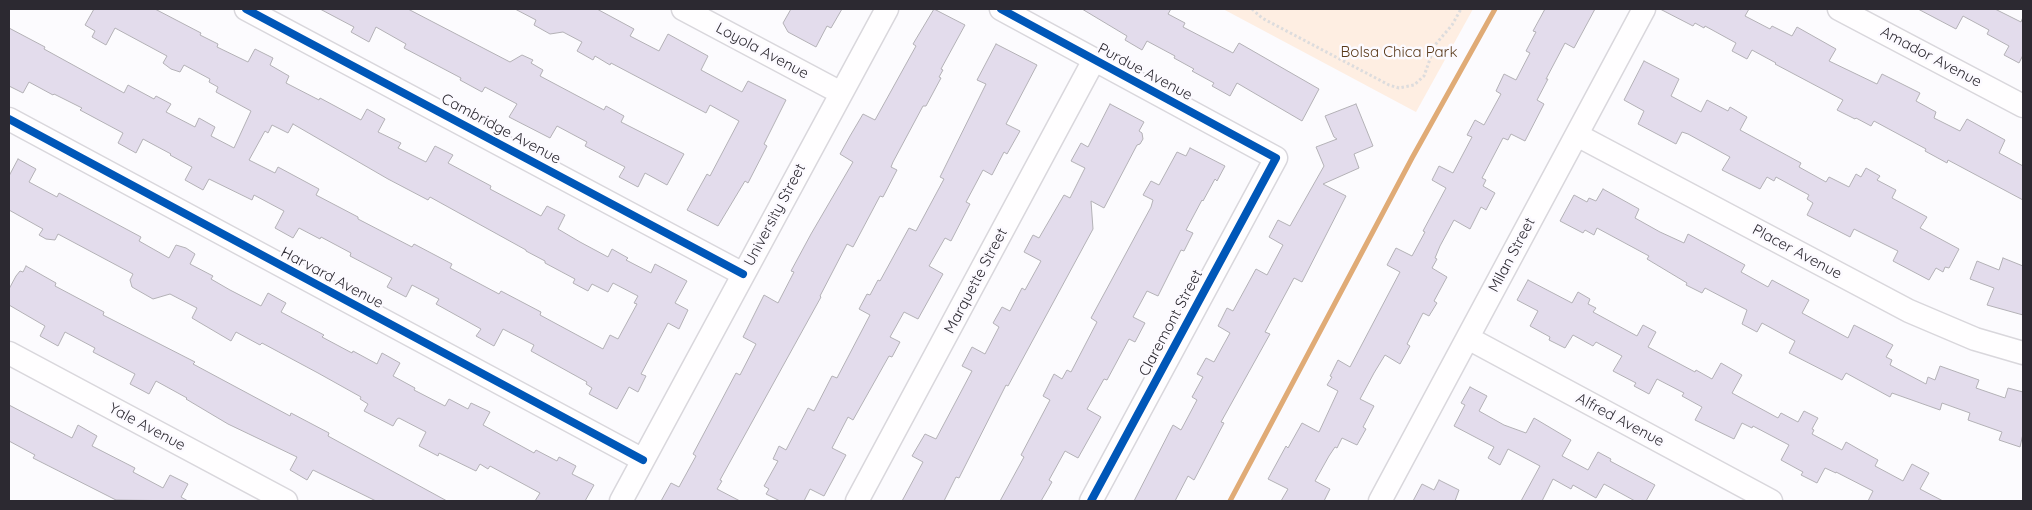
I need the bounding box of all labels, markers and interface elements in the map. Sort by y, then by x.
street label: Loyola Avenue [713,19,811,83]
street label: Amador Avenue [1877,23,1985,91]
street label: Purdue Avenue [1095,40,1195,104]
park label: Bolsa Chica Park [1341,43,1457,61]
street label: Cambridge Avenue [438,90,564,168]
street label: University Street [740,161,810,269]
street label: Milan Street [1485,215,1539,295]
street label: Placer Avenue [1749,221,1845,283]
street label: Marquette Street [941,225,1011,337]
street label: Harvard Avenue [278,243,386,313]
street label: Claremont Street [1135,267,1207,379]
street label: Alfred Avenue [1573,389,1667,451]
street label: Yale Avenue [106,399,188,455]

